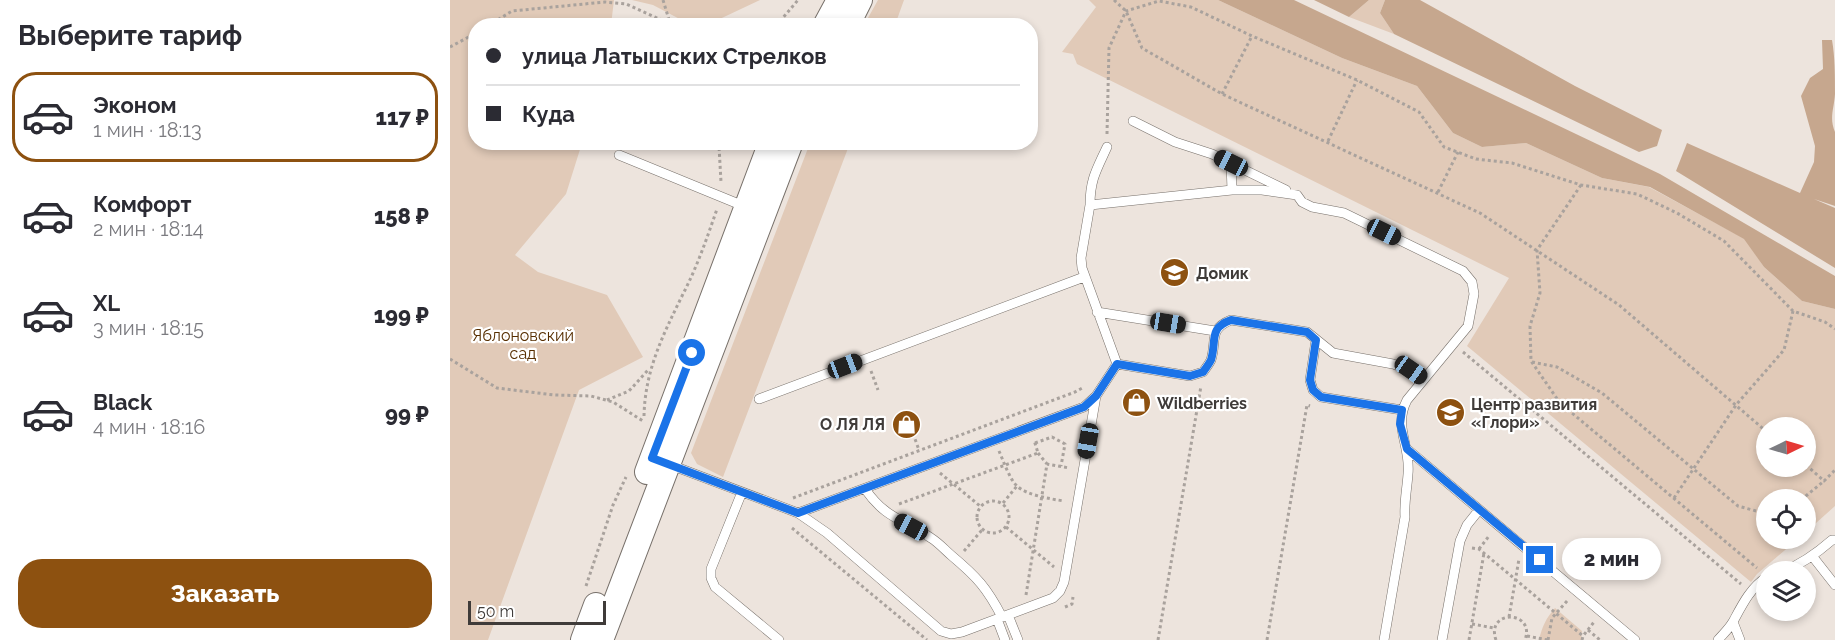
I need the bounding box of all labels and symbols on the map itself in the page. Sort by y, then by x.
car [1211,147,1251,179]
car [1364,216,1404,248]
school or university icon: Домик [1159,257,1191,289]
place label: Домик [1196,264,1249,283]
car [1149,311,1187,335]
park label: Яблоновский сад [472,326,574,363]
route start [678,339,705,366]
car [825,351,865,381]
car [1391,352,1431,388]
shop icon: Wildberries [1120,387,1152,419]
place label: Wildberries [1157,394,1247,413]
place label: Центр развития «Глори» [1471,395,1597,432]
school or university icon: Центр развития «Глори» [1434,397,1466,429]
shop icon: О ЛЯ ЛЯ [890,408,922,440]
place label: О ЛЯ ЛЯ [820,415,885,434]
north arrow [1756,417,1816,477]
car [1076,422,1100,460]
car [891,511,931,543]
callout: 2 мин [1561,539,1660,581]
route end [1526,546,1553,573]
scale bar [468,598,606,626]

